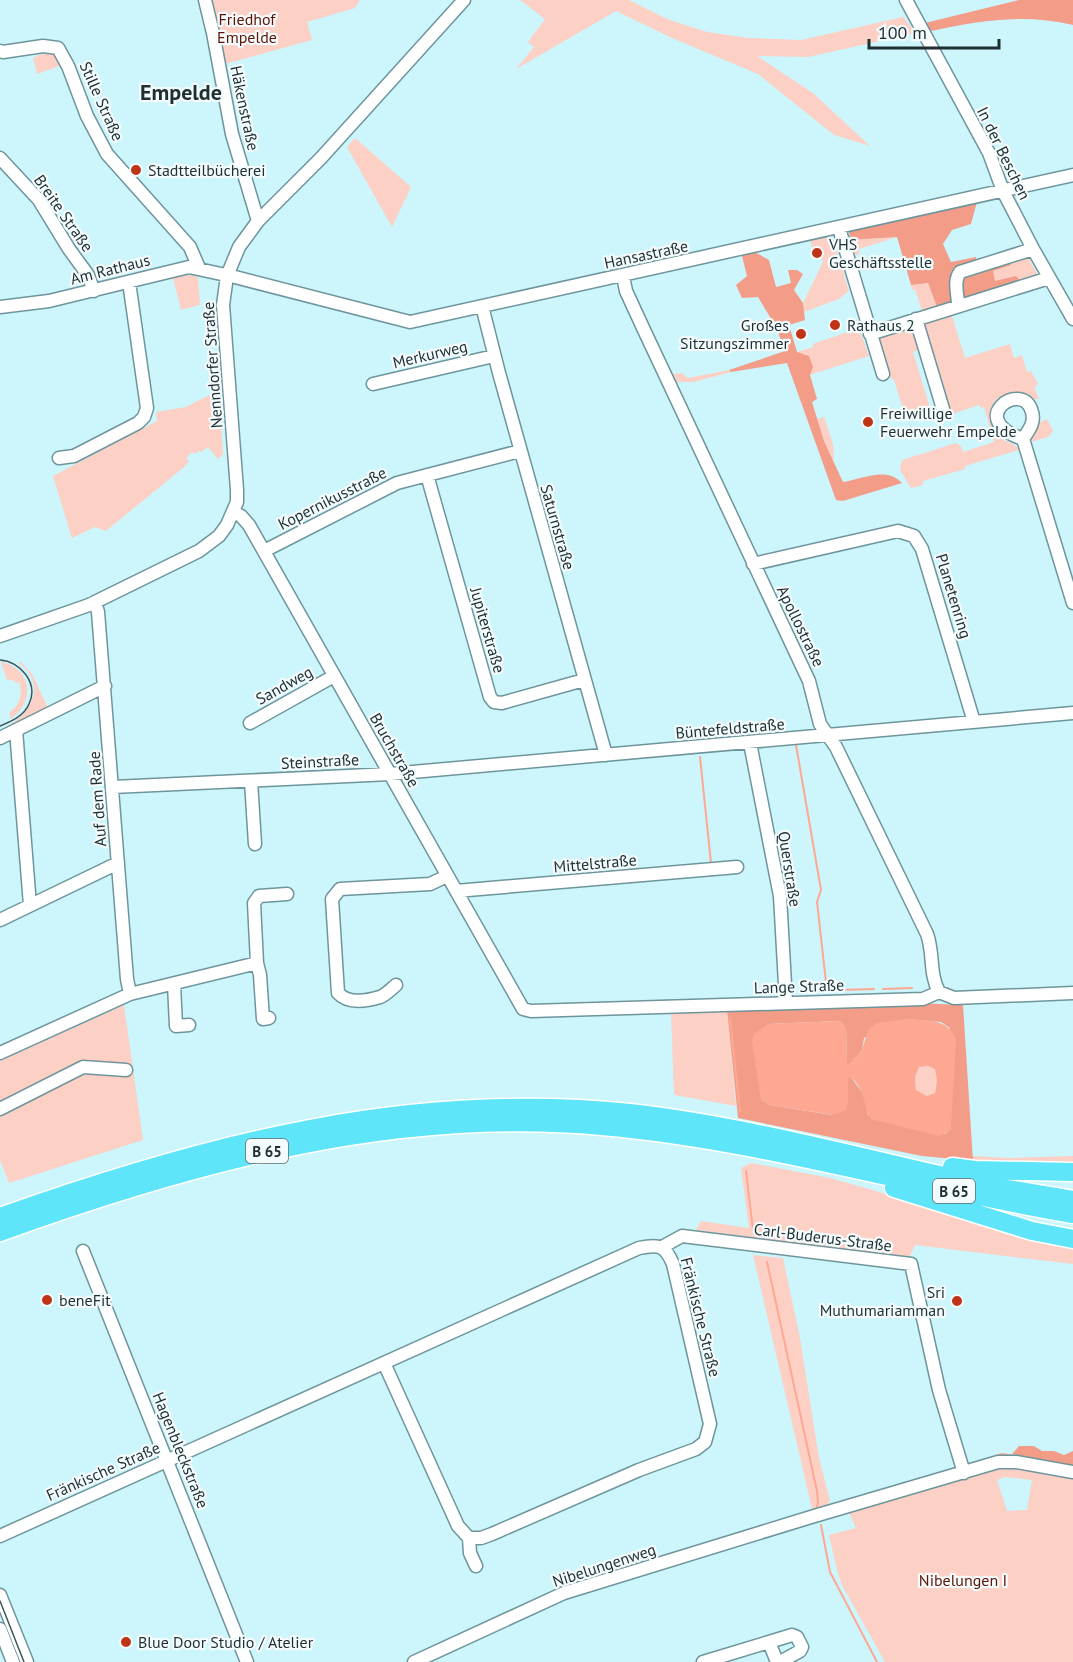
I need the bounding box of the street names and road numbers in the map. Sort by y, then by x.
street label: Stille Straße [76,58,128,144]
street label: Häkenstraße [226,64,264,152]
street label: In der Beschen [973,103,1035,203]
street label: Breite Straße [30,171,98,255]
street label: Hansastraße [602,235,690,273]
street label: Am Rathaus [68,249,152,289]
street label: Nenndorfer Straße [198,301,226,429]
street label: Merkurweg [391,336,469,372]
street label: Kopernikusstraße [274,462,390,534]
street label: Saturnstraße [536,482,580,572]
street label: Planetenring [932,551,976,641]
street label: Apollostraße [773,582,829,670]
street label: Jupiterstraße [466,584,510,675]
street label: Sandweg [252,661,316,709]
street label: Bruchstraße [366,709,424,791]
street label: Büntefeldstraße [675,713,785,743]
street label: Steinstraße [280,749,360,773]
street label: Auf dem Rade [84,751,110,847]
street label: Querstraße [774,830,806,908]
street label: Mittelstraße [553,849,637,877]
street label: Lange Straße [753,974,845,998]
road number: B 65 [246,1139,288,1163]
road number: B 65 [933,1179,975,1203]
street label: Carl-Buderus-Straße [753,1219,893,1255]
street label: Fränkische Straße [676,1255,726,1379]
street label: Hagenbleckstraße [149,1389,213,1511]
street label: Fränkische Straße [43,1437,163,1505]
street label: Nibelungenweg [550,1539,658,1591]

